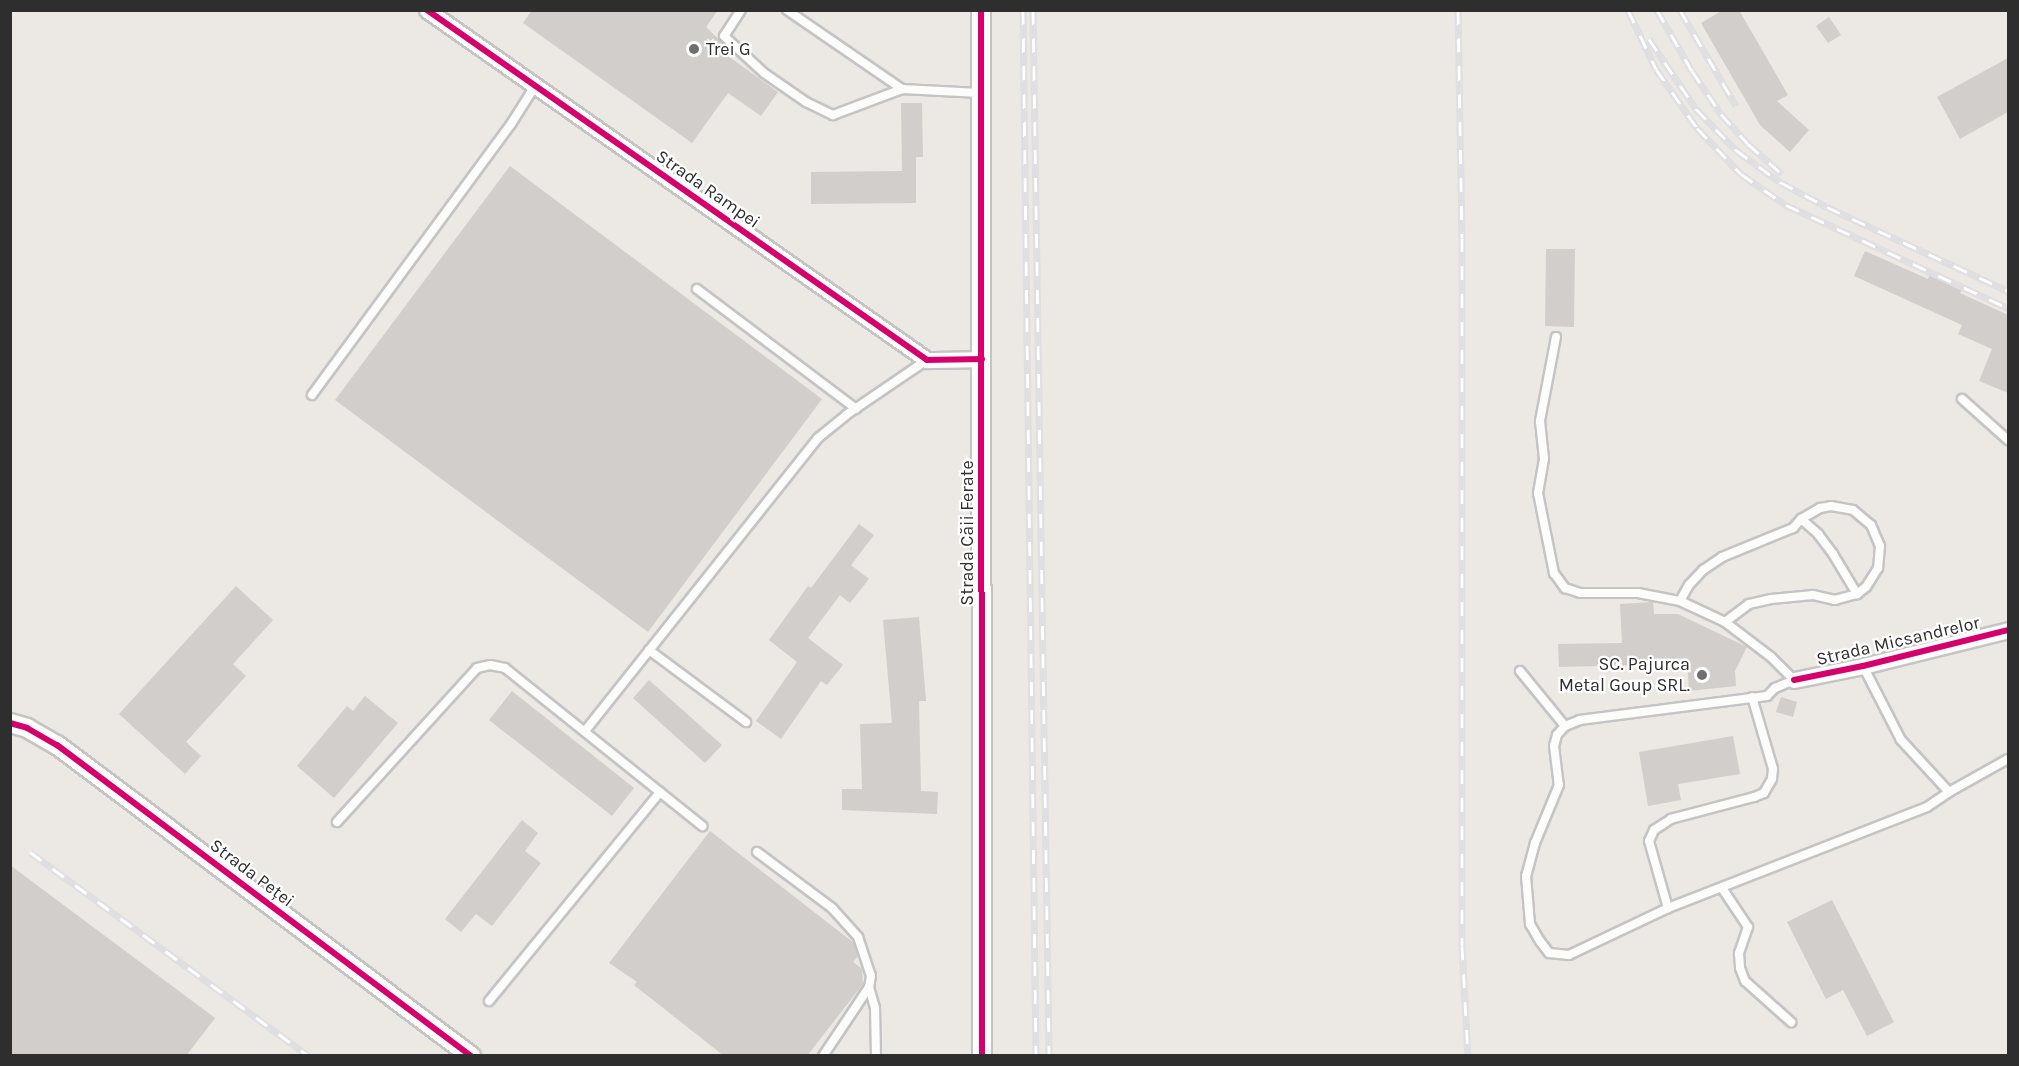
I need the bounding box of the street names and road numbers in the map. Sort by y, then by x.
street label: Strada Rampei [652,145,764,233]
street label: Strada Căii Ferate [956,460,978,606]
street label: Strada Micsandrelor [1814,612,1982,670]
street label: Strada Peței [206,834,298,912]

